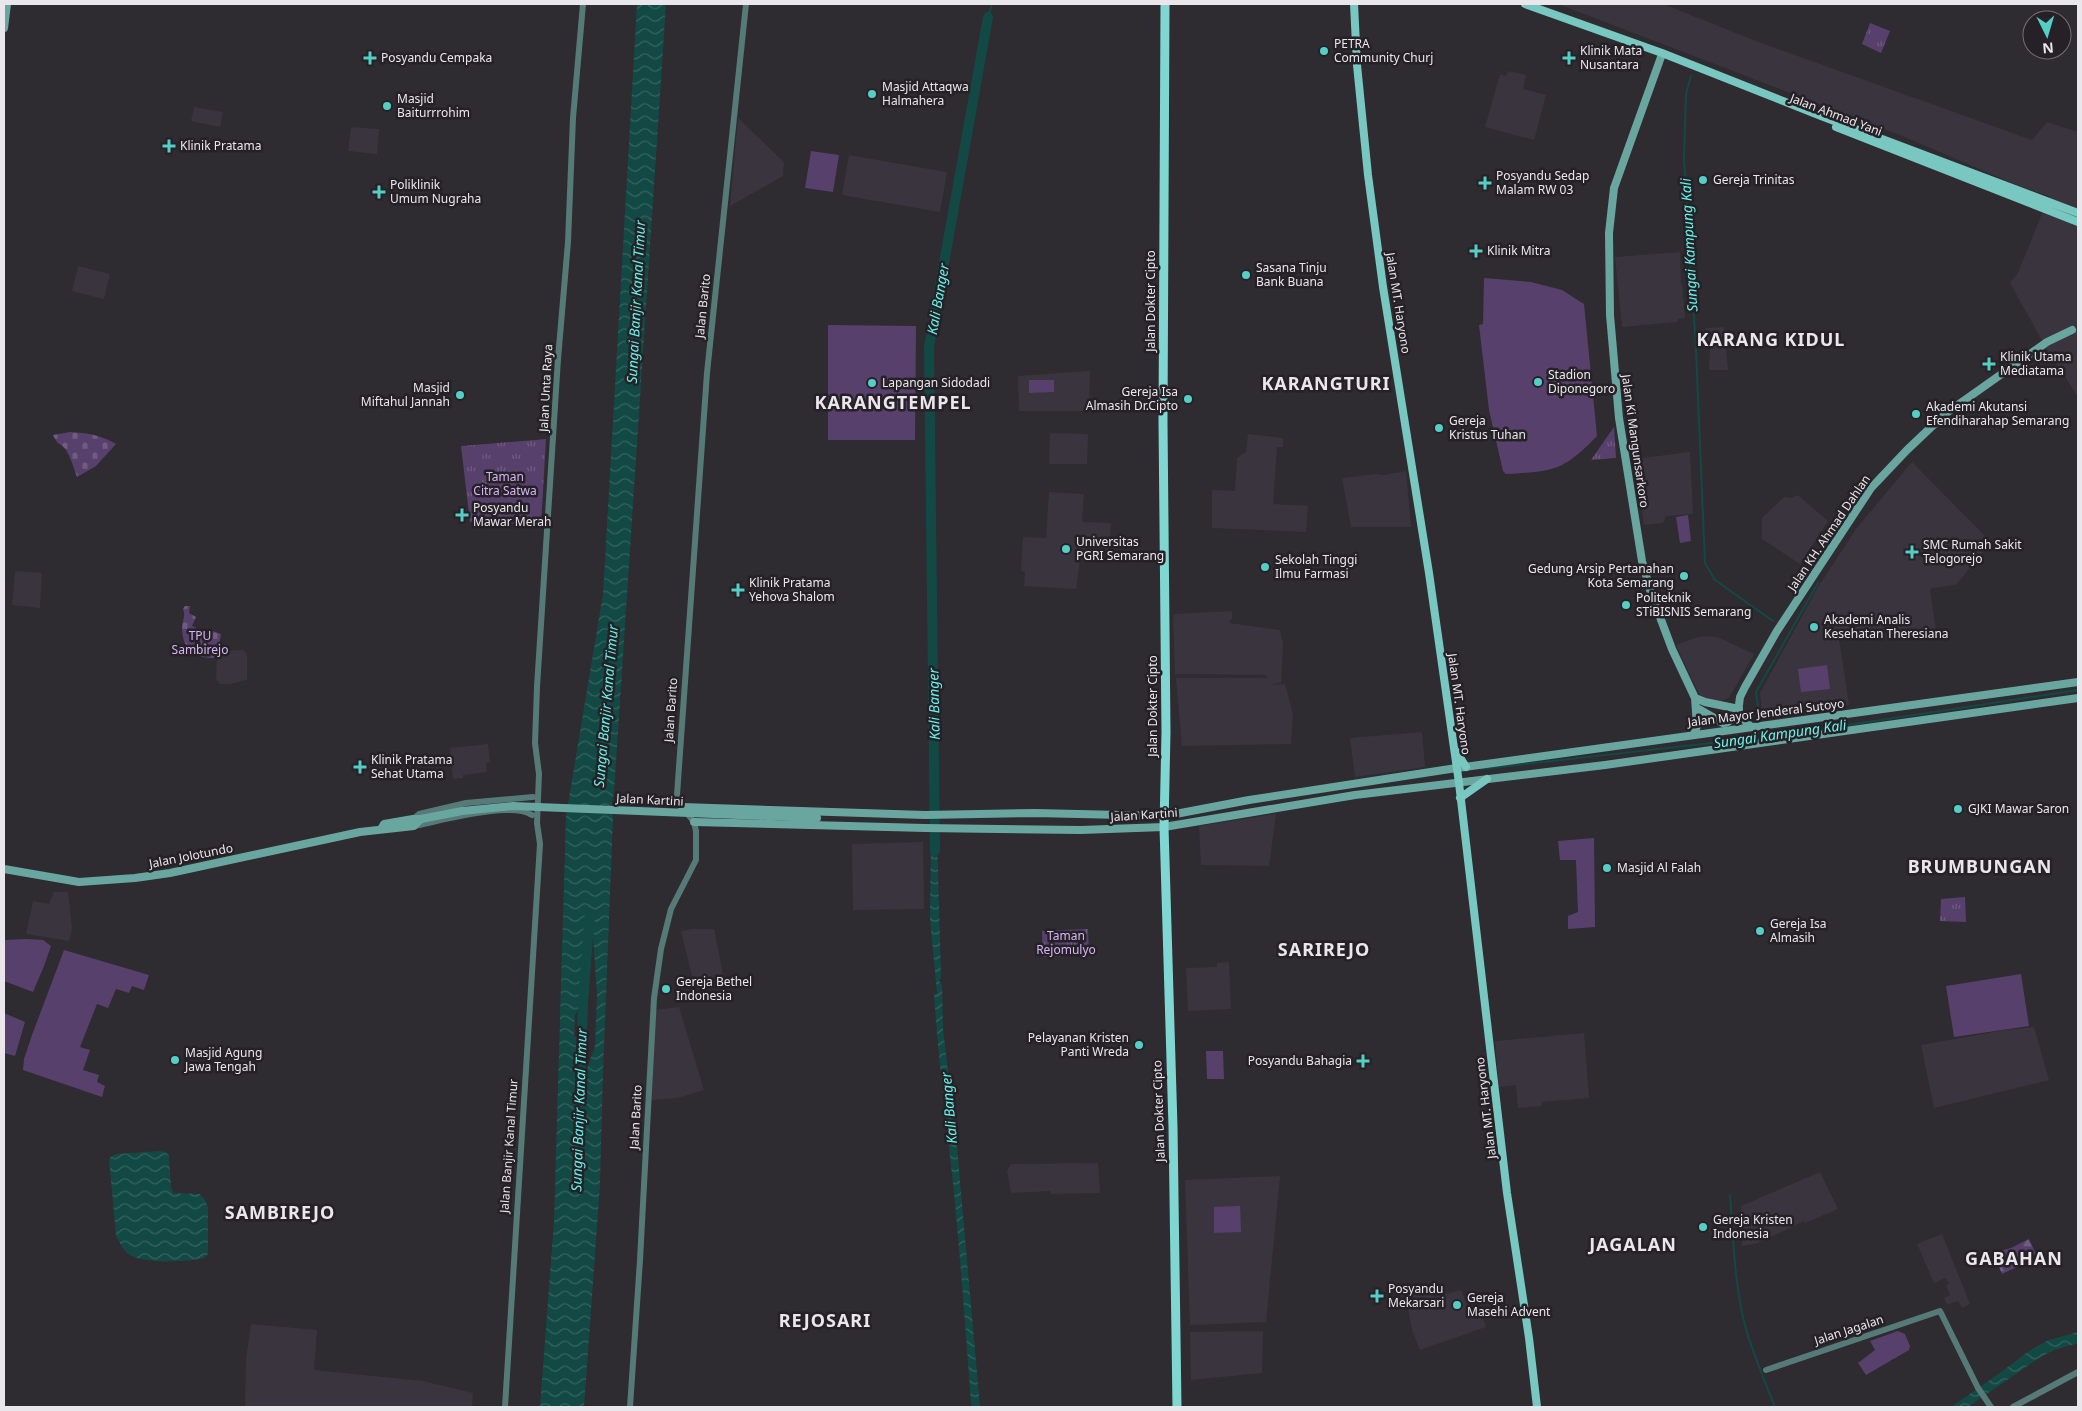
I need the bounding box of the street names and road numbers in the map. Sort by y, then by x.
street label: Jalan Ahmad Yani [1787,89,1885,140]
street label: Jalan Dokter Cipto [1142,250,1159,353]
street label: Jalan MT. Haryono [1382,250,1415,355]
street label: Jalan Barito [691,273,714,340]
street label: Jalan Unta Raya [535,344,556,433]
street label: Jalan Ki Mangunsarkoro [1618,372,1653,509]
street label: Jalan KH. Ahmad Dahlan [1783,471,1874,595]
street label: Jalan MT. Haryono [1444,651,1475,756]
street label: Jalan Dokter Cipto [1144,655,1161,758]
street label: Jalan Barito [660,677,681,744]
street label: Jalan Mayor Jenderal Sutoyo [1686,694,1845,731]
street label: Jalan Kartini [615,789,684,810]
street label: Jalan Kartini [1109,804,1178,825]
street label: Jalan Jolotundo [147,839,234,872]
street label: Jalan MT. Haryono [1471,1056,1500,1161]
street label: Jalan Dokter Cipto [1148,1060,1169,1163]
street label: Jalan Banjir Kanal Timur [495,1078,522,1215]
street label: Jalan Barito [625,1084,646,1151]
street label: Jalan Jagalan [1811,1310,1886,1349]

